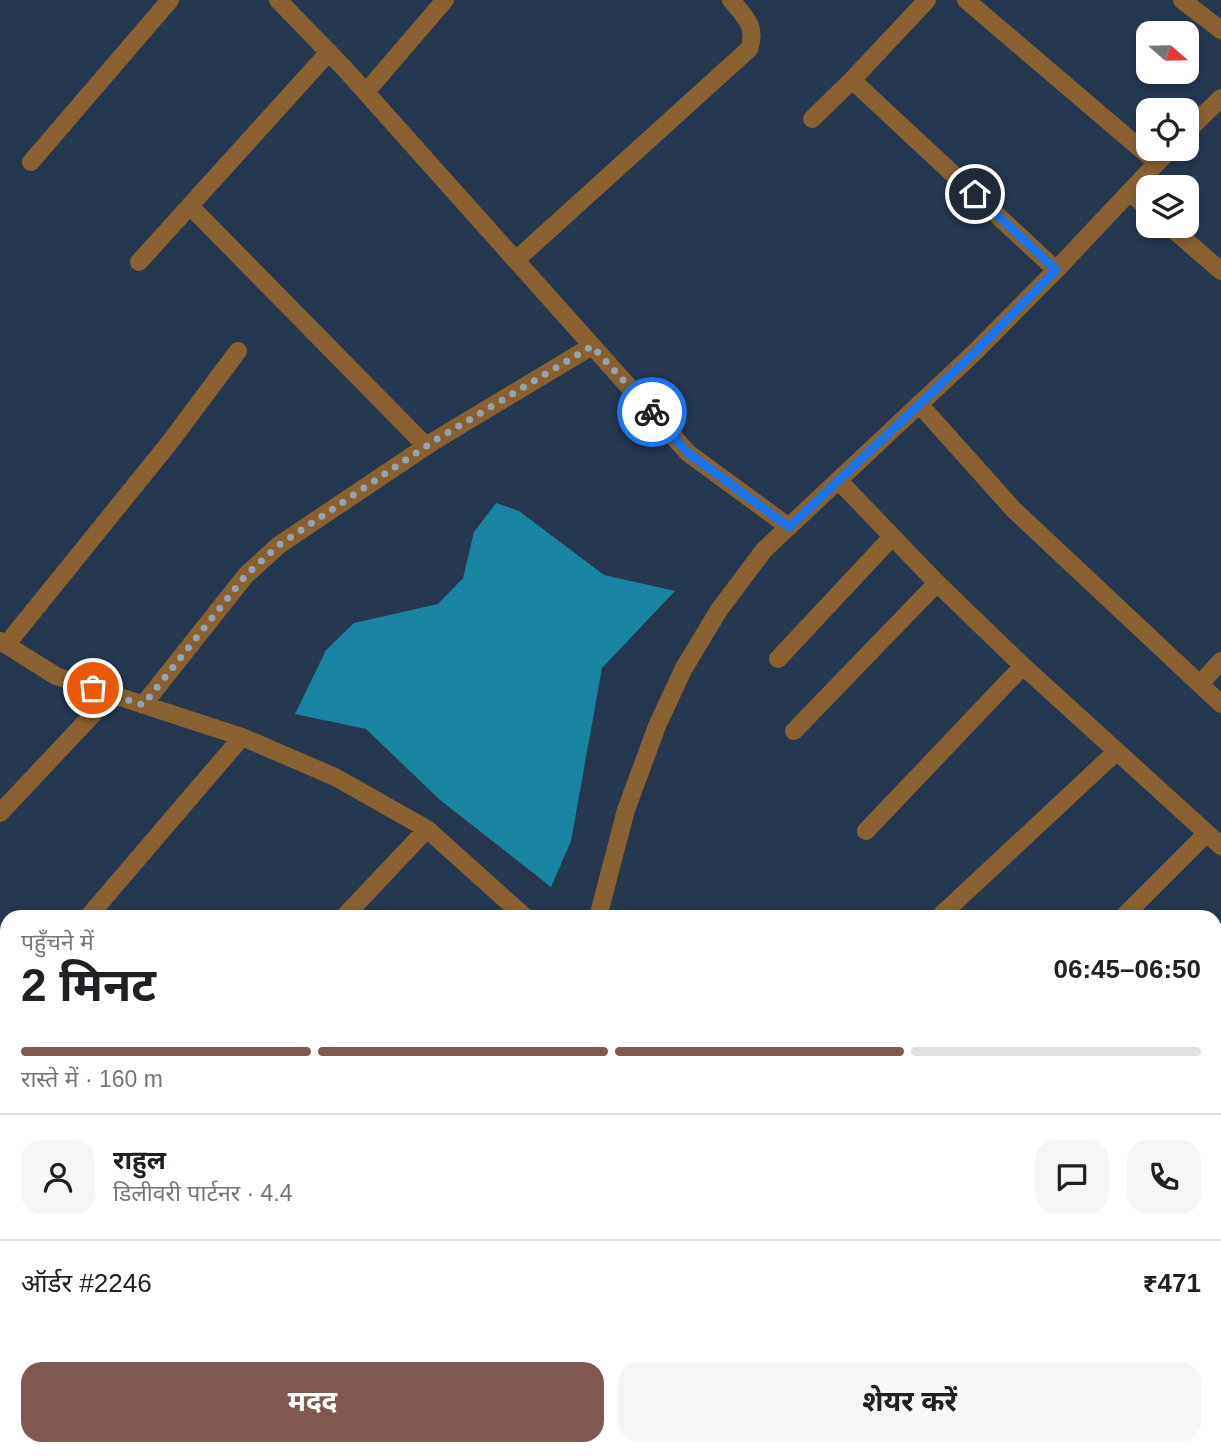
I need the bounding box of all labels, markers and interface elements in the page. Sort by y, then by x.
north arrow [1136,21,1199,84]
map controls [1136,21,1199,238]
button: locate [1136,98,1199,161]
pin [945,164,1005,224]
icon: home [956,175,994,213]
button: layers [1136,175,1199,238]
courier [617,377,687,447]
icon: bike [633,393,671,431]
pin [63,658,123,718]
icon: bag [74,669,112,707]
text: पहुँचने में [21,929,94,955]
text: 06:45–06:50 [1054,954,1201,984]
text: 2 मिनट [21,959,156,1011]
text: रास्ते में · 160 m [21,1066,163,1092]
button: person [21,1140,95,1214]
button: chat [1035,1140,1109,1214]
button: phone [1127,1140,1201,1214]
text: राहुल [113,1145,166,1175]
text: डिलीवरी पार्टनर · 4.4 [113,1180,293,1206]
text: ऑर्डर #2246 [21,1268,152,1298]
text: ₹471 [1143,1268,1201,1298]
button: मदद [21,1362,604,1442]
button: शेयर करें [618,1362,1201,1442]

